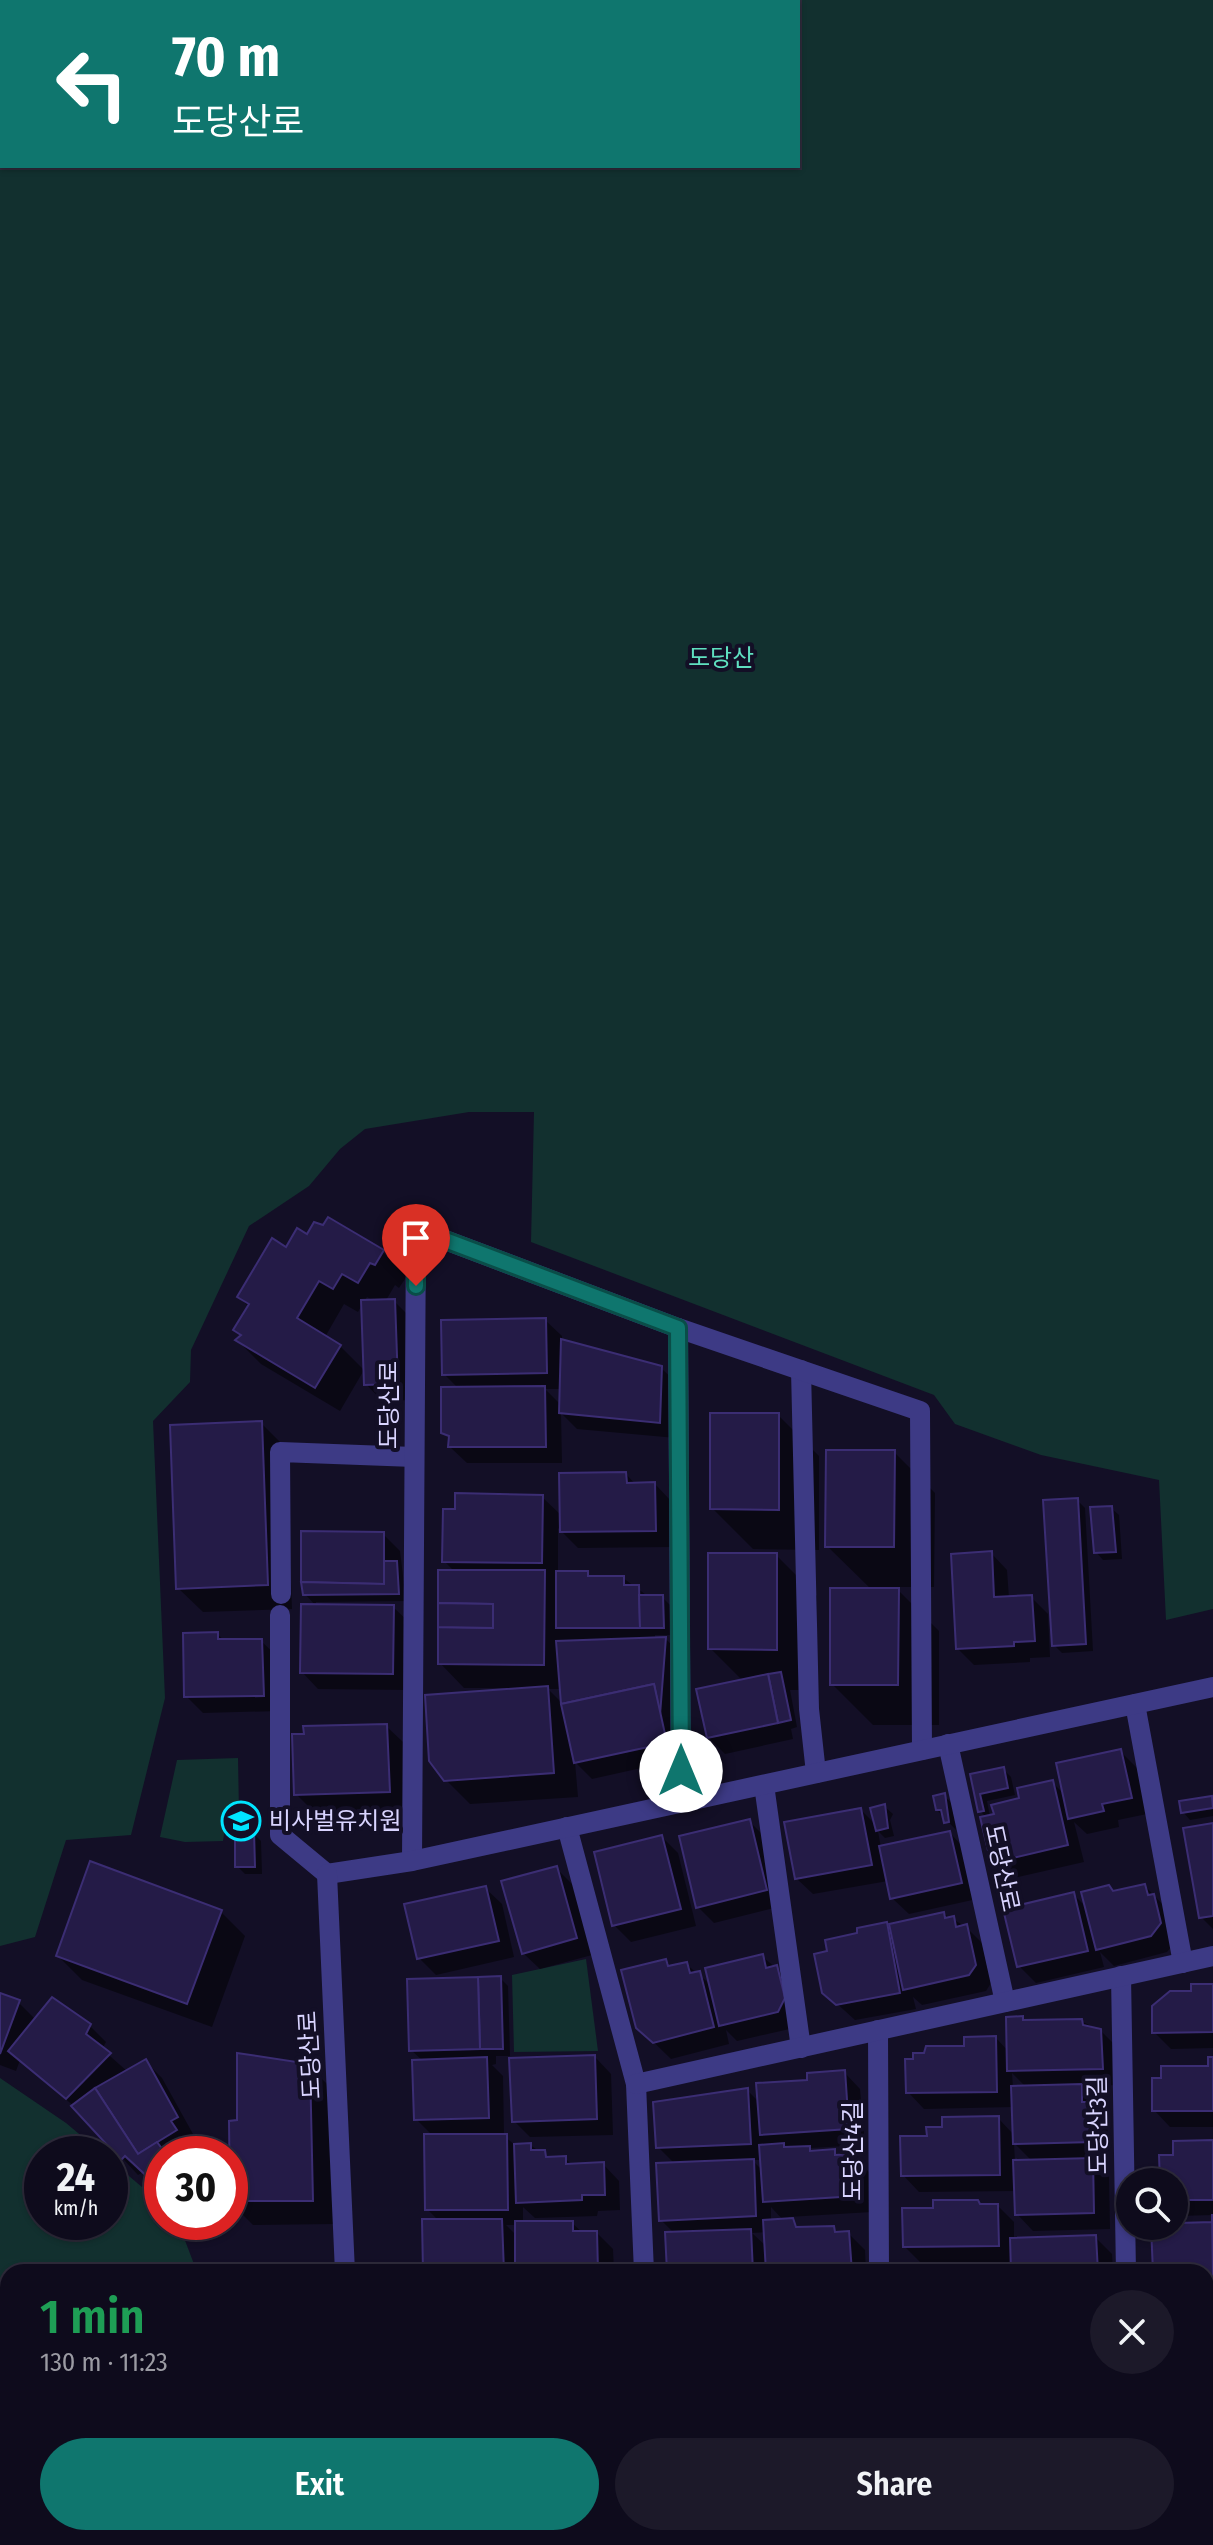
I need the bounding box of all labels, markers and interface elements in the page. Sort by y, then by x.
text: 70 m [172,24,280,91]
icon: left [40,32,144,136]
text: 도당산로 [172,100,304,144]
park label: 도당산 [688,644,754,672]
pin [382,1204,450,1286]
icon: arrive [394,1216,438,1260]
street label: 도당산로 [375,1361,403,1449]
position arrow [639,1729,723,1813]
school or university icon: 비사벌유치원 [220,1800,262,1842]
place label: 비사벌유치원 [269,1807,401,1835]
street label: 도당산로 [979,1822,1025,1914]
street label: 도당산로 [294,2010,326,2100]
street label: 도당산3길 [1083,2075,1113,2175]
street label: 도당산4길 [839,2101,867,2201]
speed limit sign: 30 [144,2136,248,2240]
text: 24 [57,2154,95,2202]
map controls [1116,2168,1188,2240]
button: search [1116,2168,1188,2240]
text: km/h [54,2196,98,2220]
text: 1 min [40,2288,145,2346]
button: close [1090,2290,1174,2374]
text: 130 m · 11:23 [40,2347,168,2378]
button: Exit [40,2438,599,2530]
button: Share [615,2438,1174,2530]

